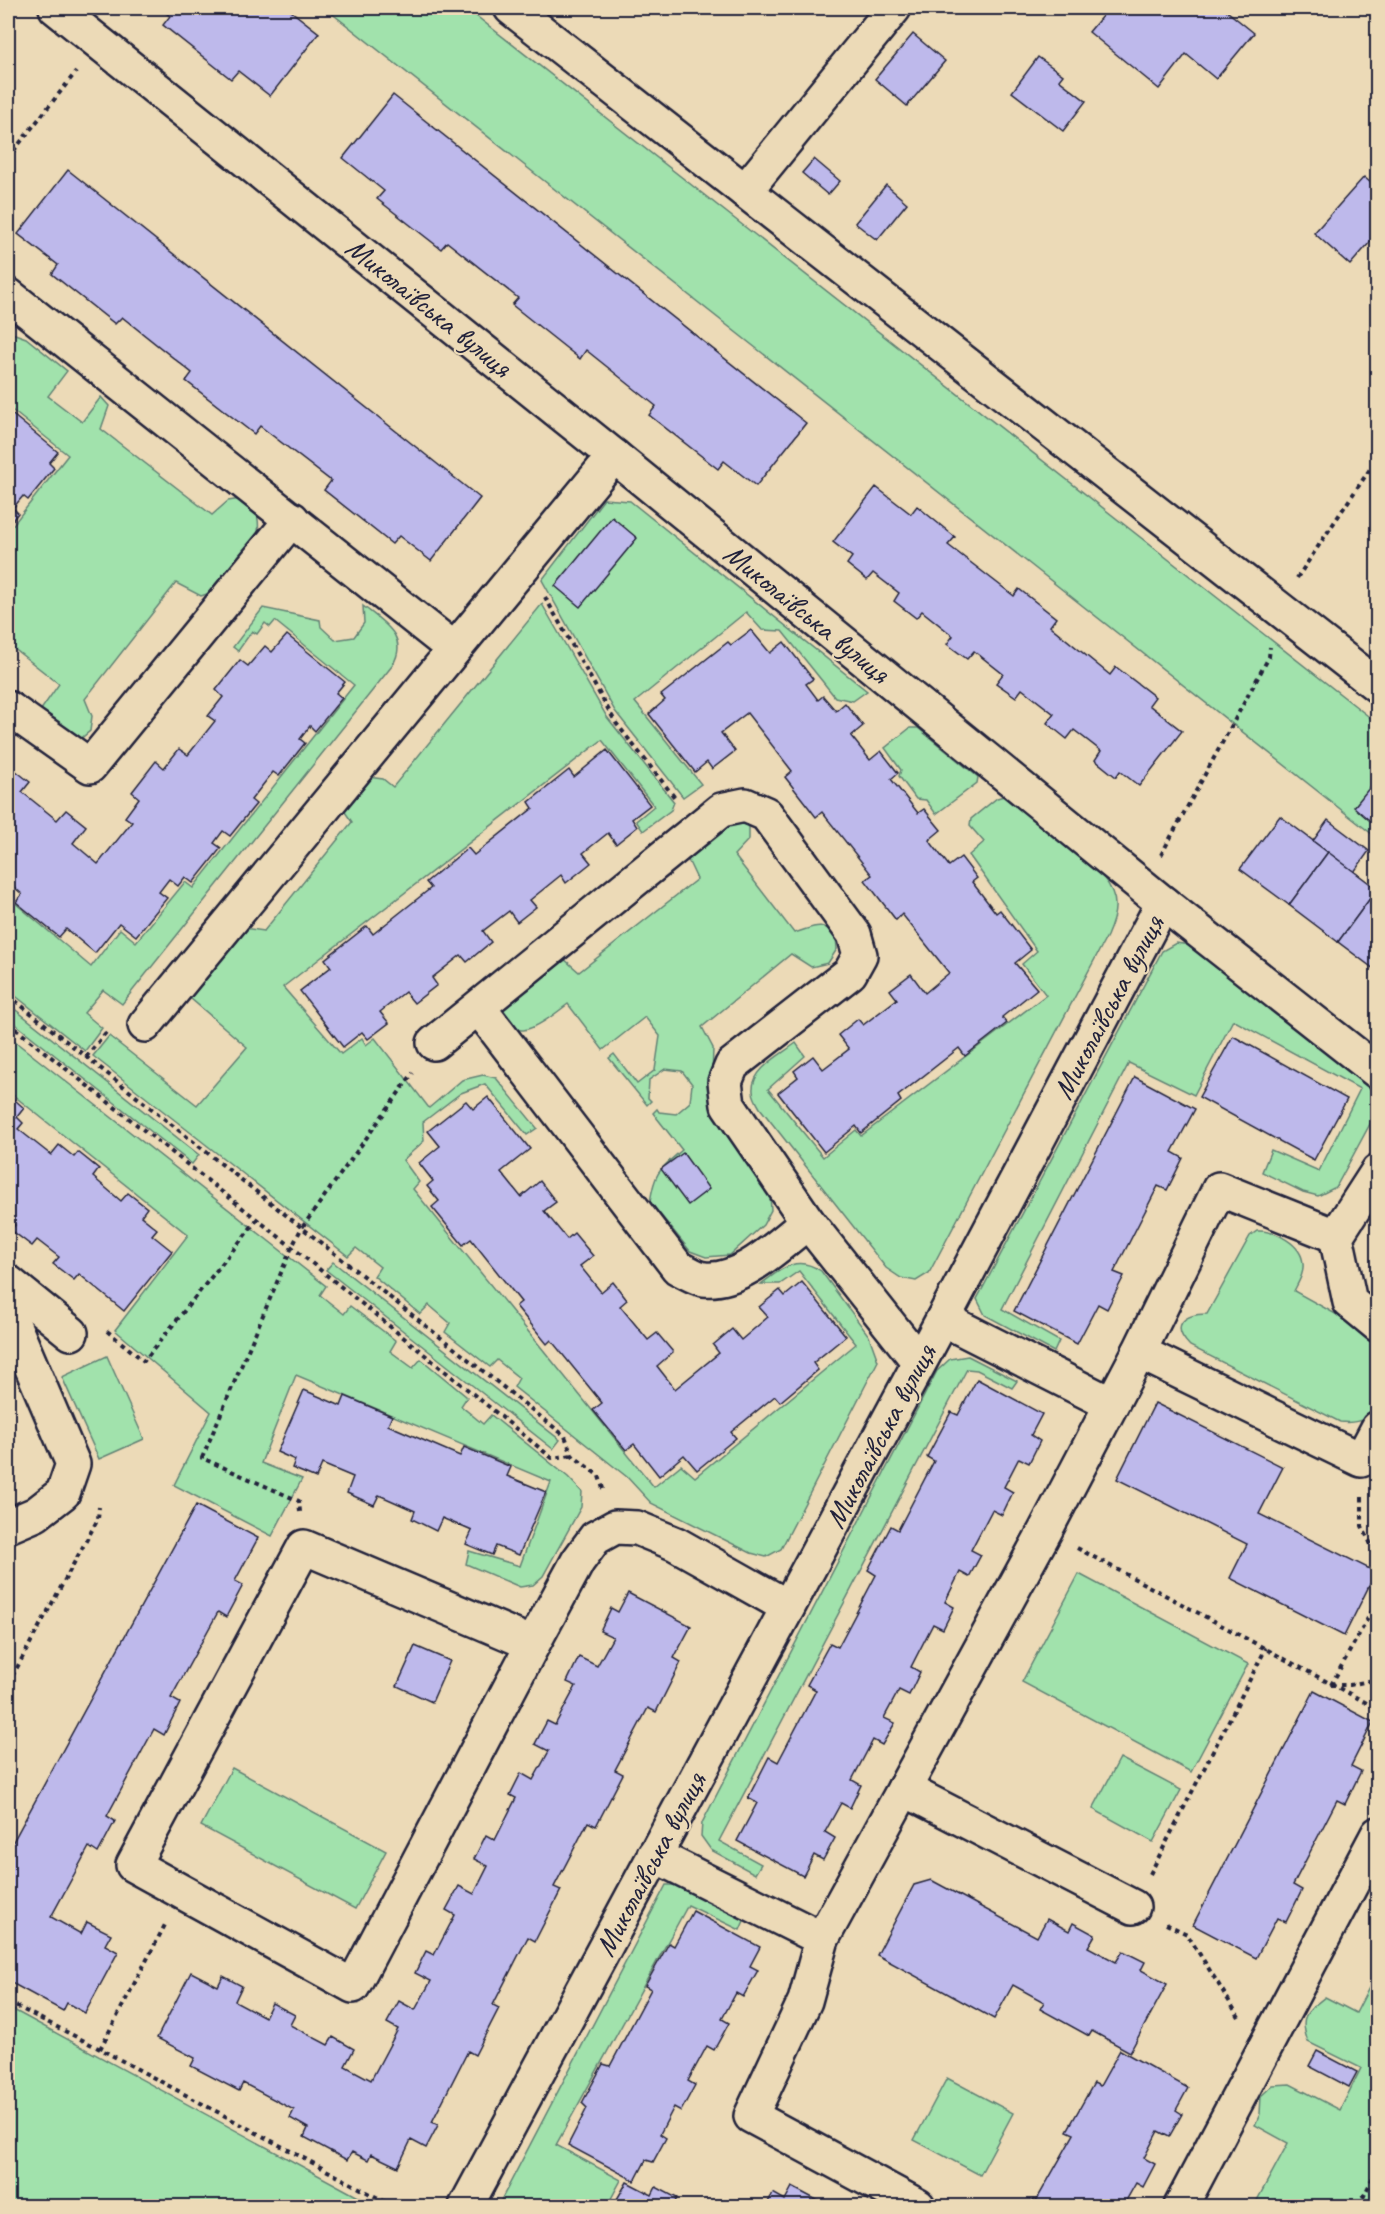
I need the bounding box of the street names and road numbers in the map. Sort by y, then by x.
street label: Миколаївська вулиця [338,228,521,386]
street label: Миколаївська вулиця [716,534,899,692]
street label: Миколаївська вулиця [1044,907,1173,1106]
street label: Миколаївська вулиця [816,1336,945,1535]
street label: Миколаївська вулиця [586,1764,715,1963]

